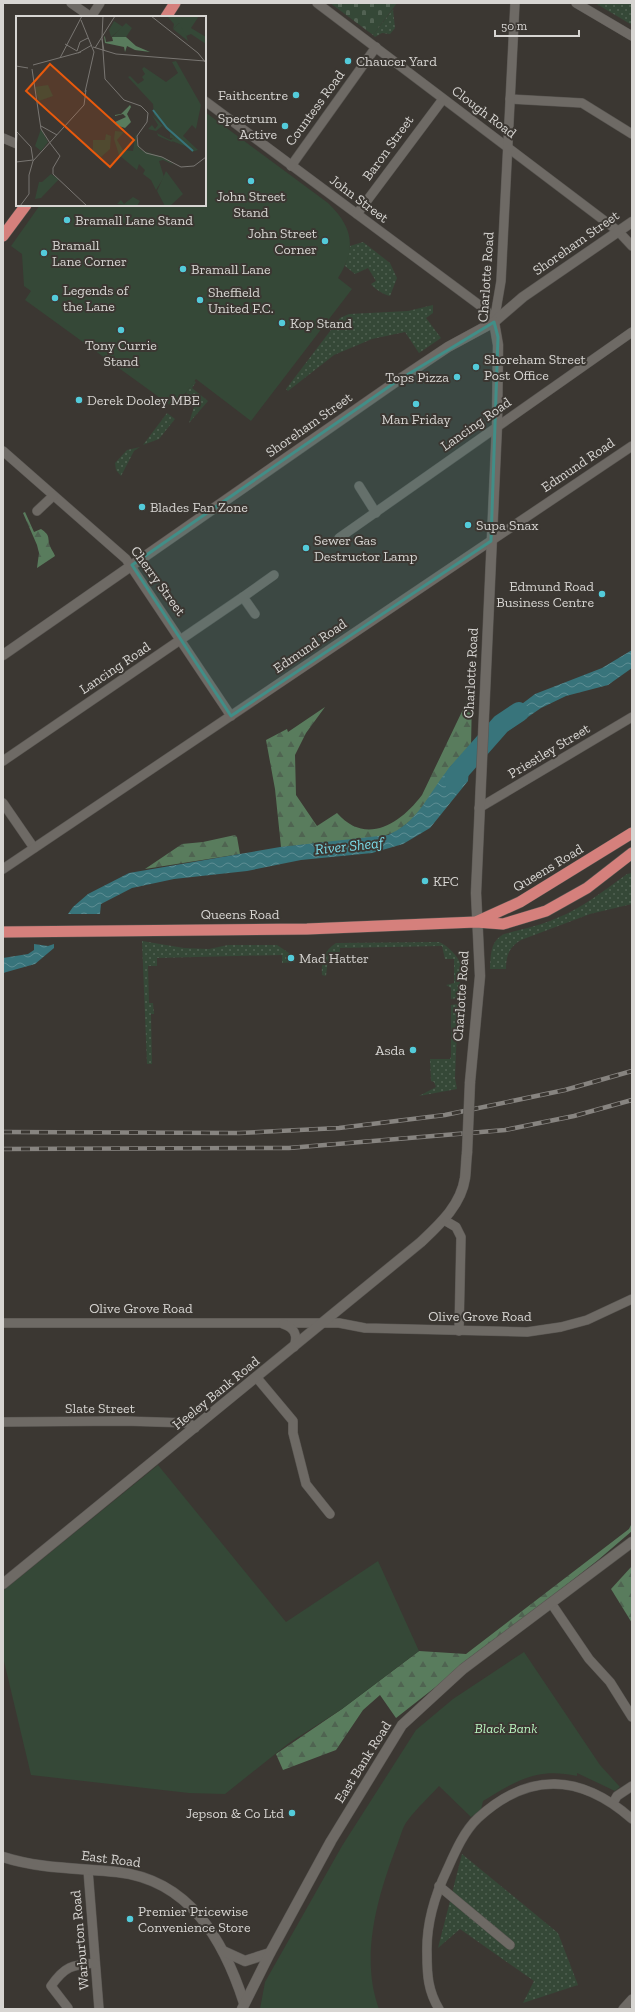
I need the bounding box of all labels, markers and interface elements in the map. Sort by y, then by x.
scale bar [495,12,579,38]
inset map [16,16,206,206]
text: 50 m [501,19,528,33]
place label: Chaucer Yard [356,53,437,70]
marker: Chaucer Yard [343,56,353,66]
street label: Countess Road [282,67,348,149]
street label: Clough Road [448,82,520,142]
place label: Faithcentre [218,87,288,104]
marker: Faithcentre [291,90,301,100]
place label: Spectrum Active [218,110,277,143]
street label: Baron Street [359,111,418,184]
marker: Spectrum Active [280,121,290,131]
street label: John Street [326,171,392,227]
marker: John Street Stand [246,176,256,186]
place label: John Street Stand [216,188,286,221]
street label: Shoreham Street [529,206,623,279]
place label: Bramall Lane Stand [75,212,193,229]
marker: Bramall Lane Stand [62,215,72,225]
place label: John Street Corner [248,225,318,258]
street label: Charlotte Road [474,231,498,323]
marker: John Street Corner [320,236,330,246]
place label: Bramall Lane Corner [52,237,127,270]
marker: Bramall Lane Corner [39,248,49,258]
place label: Bramall Lane [191,261,271,278]
marker: Bramall Lane [178,264,188,274]
place label: Legends of the Lane [63,282,130,315]
place label: Sheffield United F.C. [208,284,274,317]
marker: Legends of the Lane [50,293,60,303]
marker: Sheffield United F.C. [195,295,205,305]
place label: Kop Stand [290,315,352,332]
marker: Kop Stand [277,318,287,328]
marker: Tony Currie Stand [116,325,126,335]
place label: Tony Currie Stand [85,337,157,370]
place label: Shoreham Street Post Office [484,351,587,384]
marker: Shoreham Street Post Office [471,362,481,372]
place label: Tops Pizza [385,369,449,386]
marker: Tops Pizza [452,372,462,382]
street label: Shoreham Street [262,388,356,461]
place label: Derek Dooley MBE [87,392,200,409]
street label: Lancing Road [438,393,515,454]
marker: Derek Dooley MBE [74,395,84,405]
marker: Man Friday [411,399,421,409]
place label: Man Friday [381,411,451,428]
street label: Edmund Road [538,434,618,496]
place label: Blades Fan Zone [150,499,248,516]
marker: Blades Fan Zone [137,502,147,512]
place label: Supa Snax [476,517,538,534]
marker: Supa Snax [463,520,473,530]
place label: Sewer Gas Destructor Lamp [314,532,418,565]
street label: Cherry Street [127,543,189,620]
marker: Sewer Gas Destructor Lamp [301,543,311,553]
place label: Edmund Road Business Centre [496,578,594,611]
marker: Edmund Road Business Centre [597,589,607,599]
street label: Edmund Road [270,615,350,677]
street label: Charlotte Road [460,627,482,719]
street label: Lancing Road [76,638,154,698]
street label: Priestley Street [505,719,594,782]
water label: River Sheaf [314,833,387,859]
street label: Queens Road [510,840,586,896]
place label: KFC [433,873,459,890]
marker: KFC [420,876,430,886]
street label: Queens Road [201,906,280,923]
place label: Mad Hatter [299,950,369,967]
street label: Charlotte Road [449,950,473,1042]
marker: Mad Hatter [286,953,296,963]
place label: Asda [375,1042,405,1059]
marker: Asda [408,1045,418,1055]
street label: Olive Grove Road [89,1300,193,1317]
street label: Olive Grove Road [428,1308,532,1325]
street label: Heeley Bank Road [169,1352,263,1433]
street label: Slate Street [65,1400,136,1417]
street label: East Bank Road [331,1718,395,1806]
park label: Black Bank [475,1720,537,1737]
place label: Jepson & Co Ltd [186,1805,284,1822]
marker: Jepson & Co Ltd [287,1808,297,1818]
street label: East Road [80,1847,142,1871]
street label: Warburton Road [67,1889,93,1991]
place label: Premier Pricewise Convenience Store [138,1903,251,1936]
marker: Premier Pricewise Convenience Store [125,1914,135,1924]

